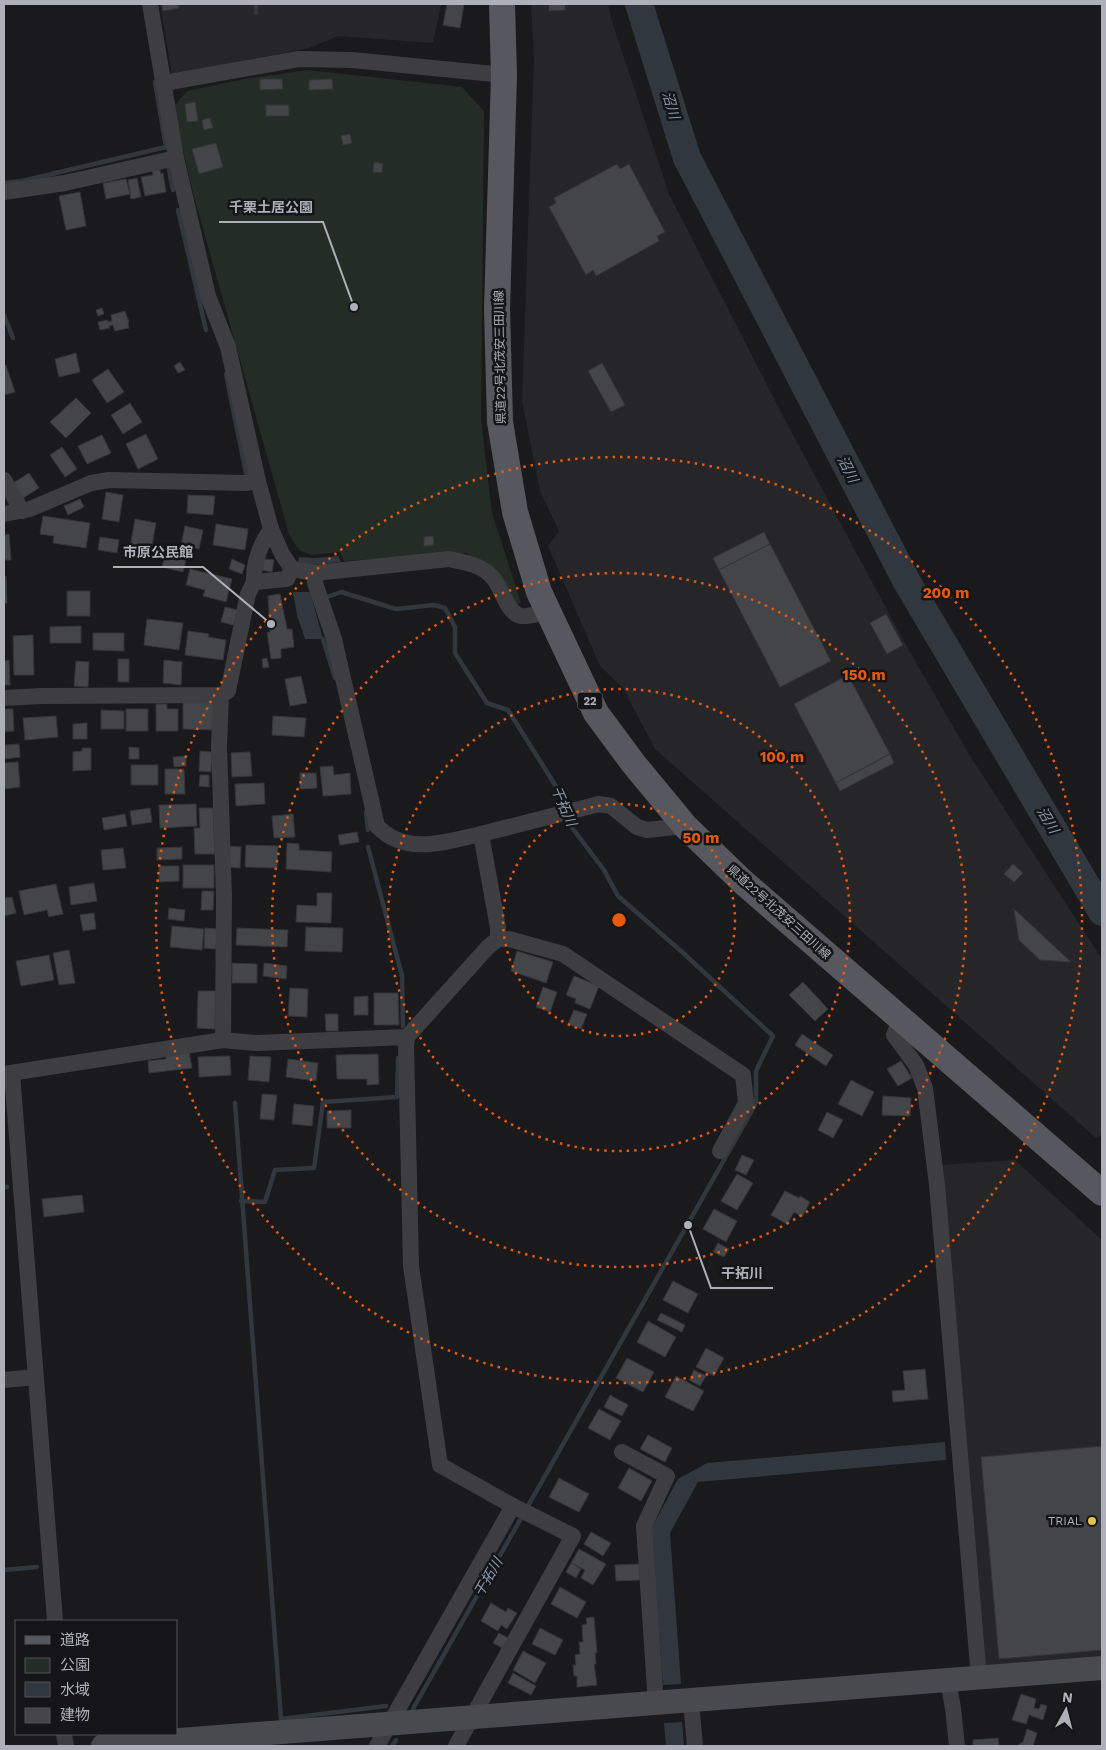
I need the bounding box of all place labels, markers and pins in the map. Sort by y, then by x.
callout: 千栗土居公園 [219,193,323,222]
callout: 市原公民館 [113,538,203,567]
centre of rings [610,911,628,929]
callout: 干拓川 [711,1259,773,1288]
place label: TRIAL [1048,1514,1082,1528]
marker: TRIAL [1086,1515,1098,1527]

